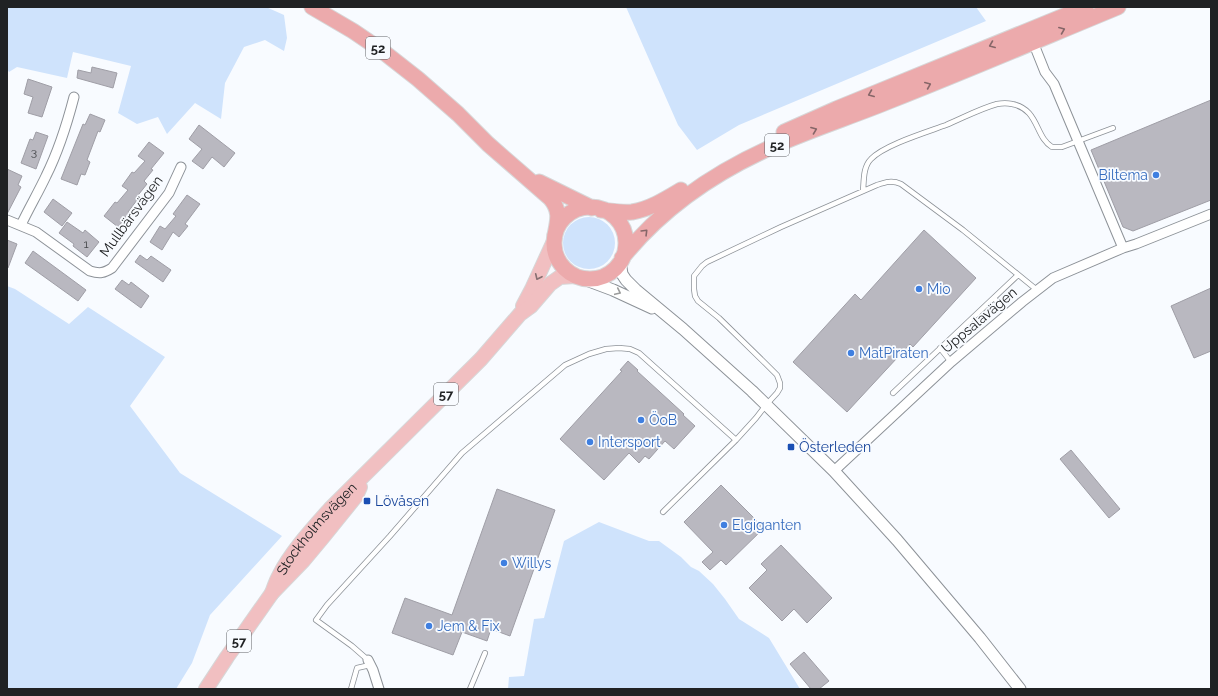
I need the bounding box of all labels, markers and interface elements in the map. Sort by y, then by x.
one-way arrow [1057,27,1065,35]
road number: 52 [366,37,390,59]
one-way arrow [988,40,996,48]
one-way arrow [925,81,932,89]
one-way arrow [868,90,875,98]
one-way arrow [811,126,818,134]
road number: 52 [765,134,789,156]
house number: 3 [31,145,37,159]
place label: Biltema [1099,167,1148,183]
marker: Biltema [1151,170,1161,180]
street label: Mullbärsvägen [96,172,166,260]
one-way arrow [640,229,648,237]
house number: 1 [83,237,89,251]
one-way arrow [535,272,543,280]
place label: Mio [927,281,951,297]
marker: Mio [914,284,924,294]
street label: Uppsalavägen [938,284,1020,356]
one-way arrow [614,287,621,295]
place label: MatPiraten [859,345,929,361]
marker: MatPiraten [846,348,856,358]
road number: 57 [434,383,458,405]
place label: ÖoB [649,410,677,428]
marker: ÖoB [636,415,646,425]
place label: Intersport [598,434,661,450]
marker: Intersport [585,437,595,447]
place label: Österleden [799,437,871,455]
marker: Österleden [786,442,796,452]
street label: Stockholmsvägen [273,479,360,578]
place label: Lövåsen [375,493,429,509]
marker: Lövåsen [362,496,372,506]
place label: Elgiganten [732,517,801,533]
marker: Elgiganten [719,520,729,530]
place label: Willys [512,555,551,571]
marker: Willys [499,558,509,568]
place label: Jem & Fix [437,618,500,634]
marker: Jem & Fix [424,621,434,631]
road number: 57 [227,630,251,652]

